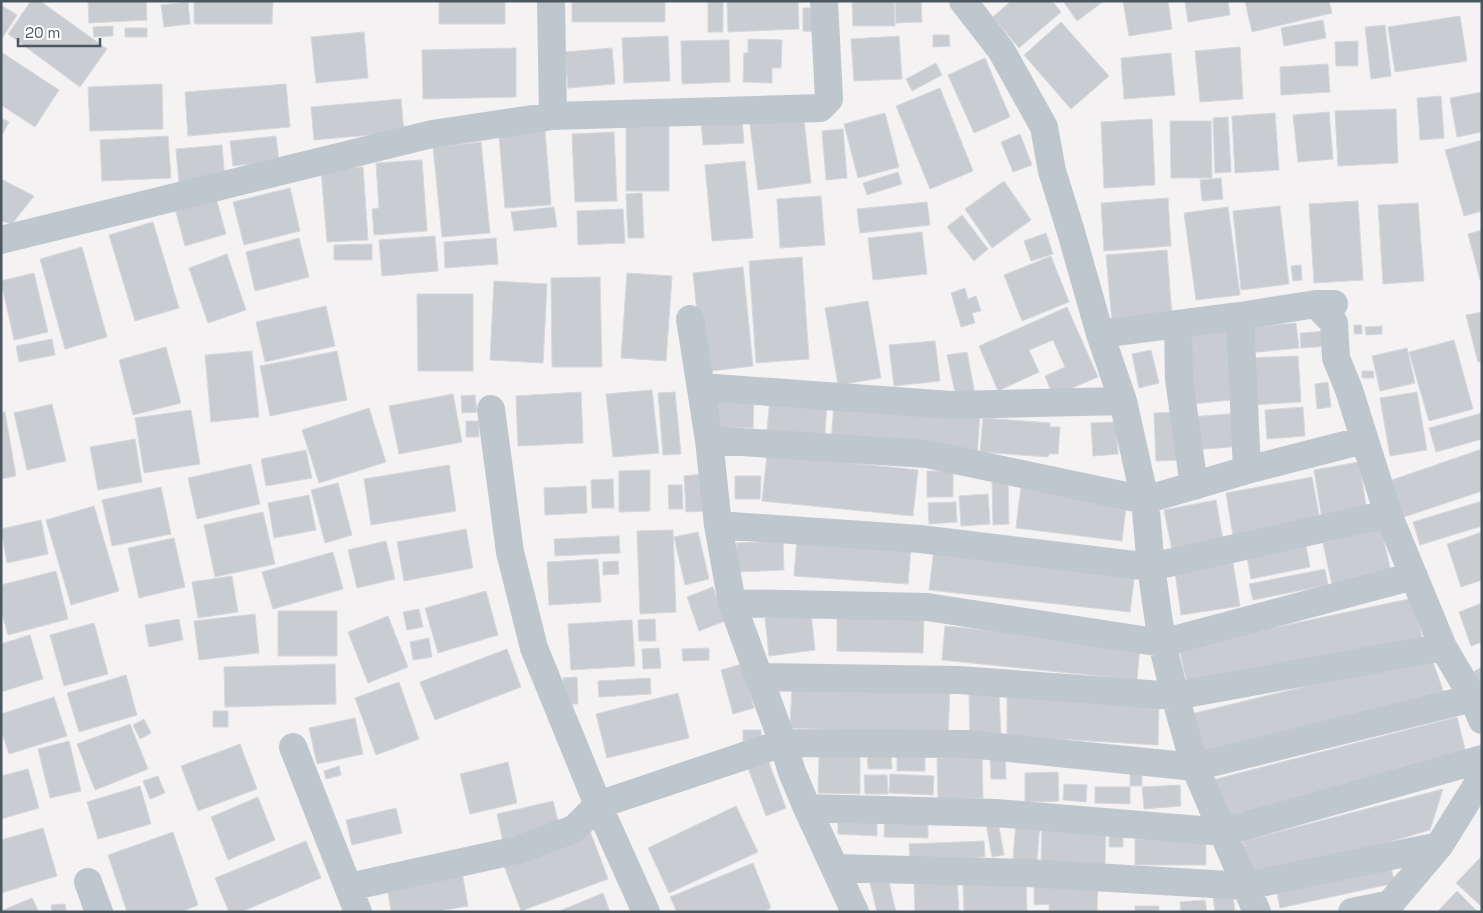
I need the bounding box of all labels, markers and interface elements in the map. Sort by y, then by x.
scale bar [18,15,100,47]
text: 20 m [25,23,60,42]

